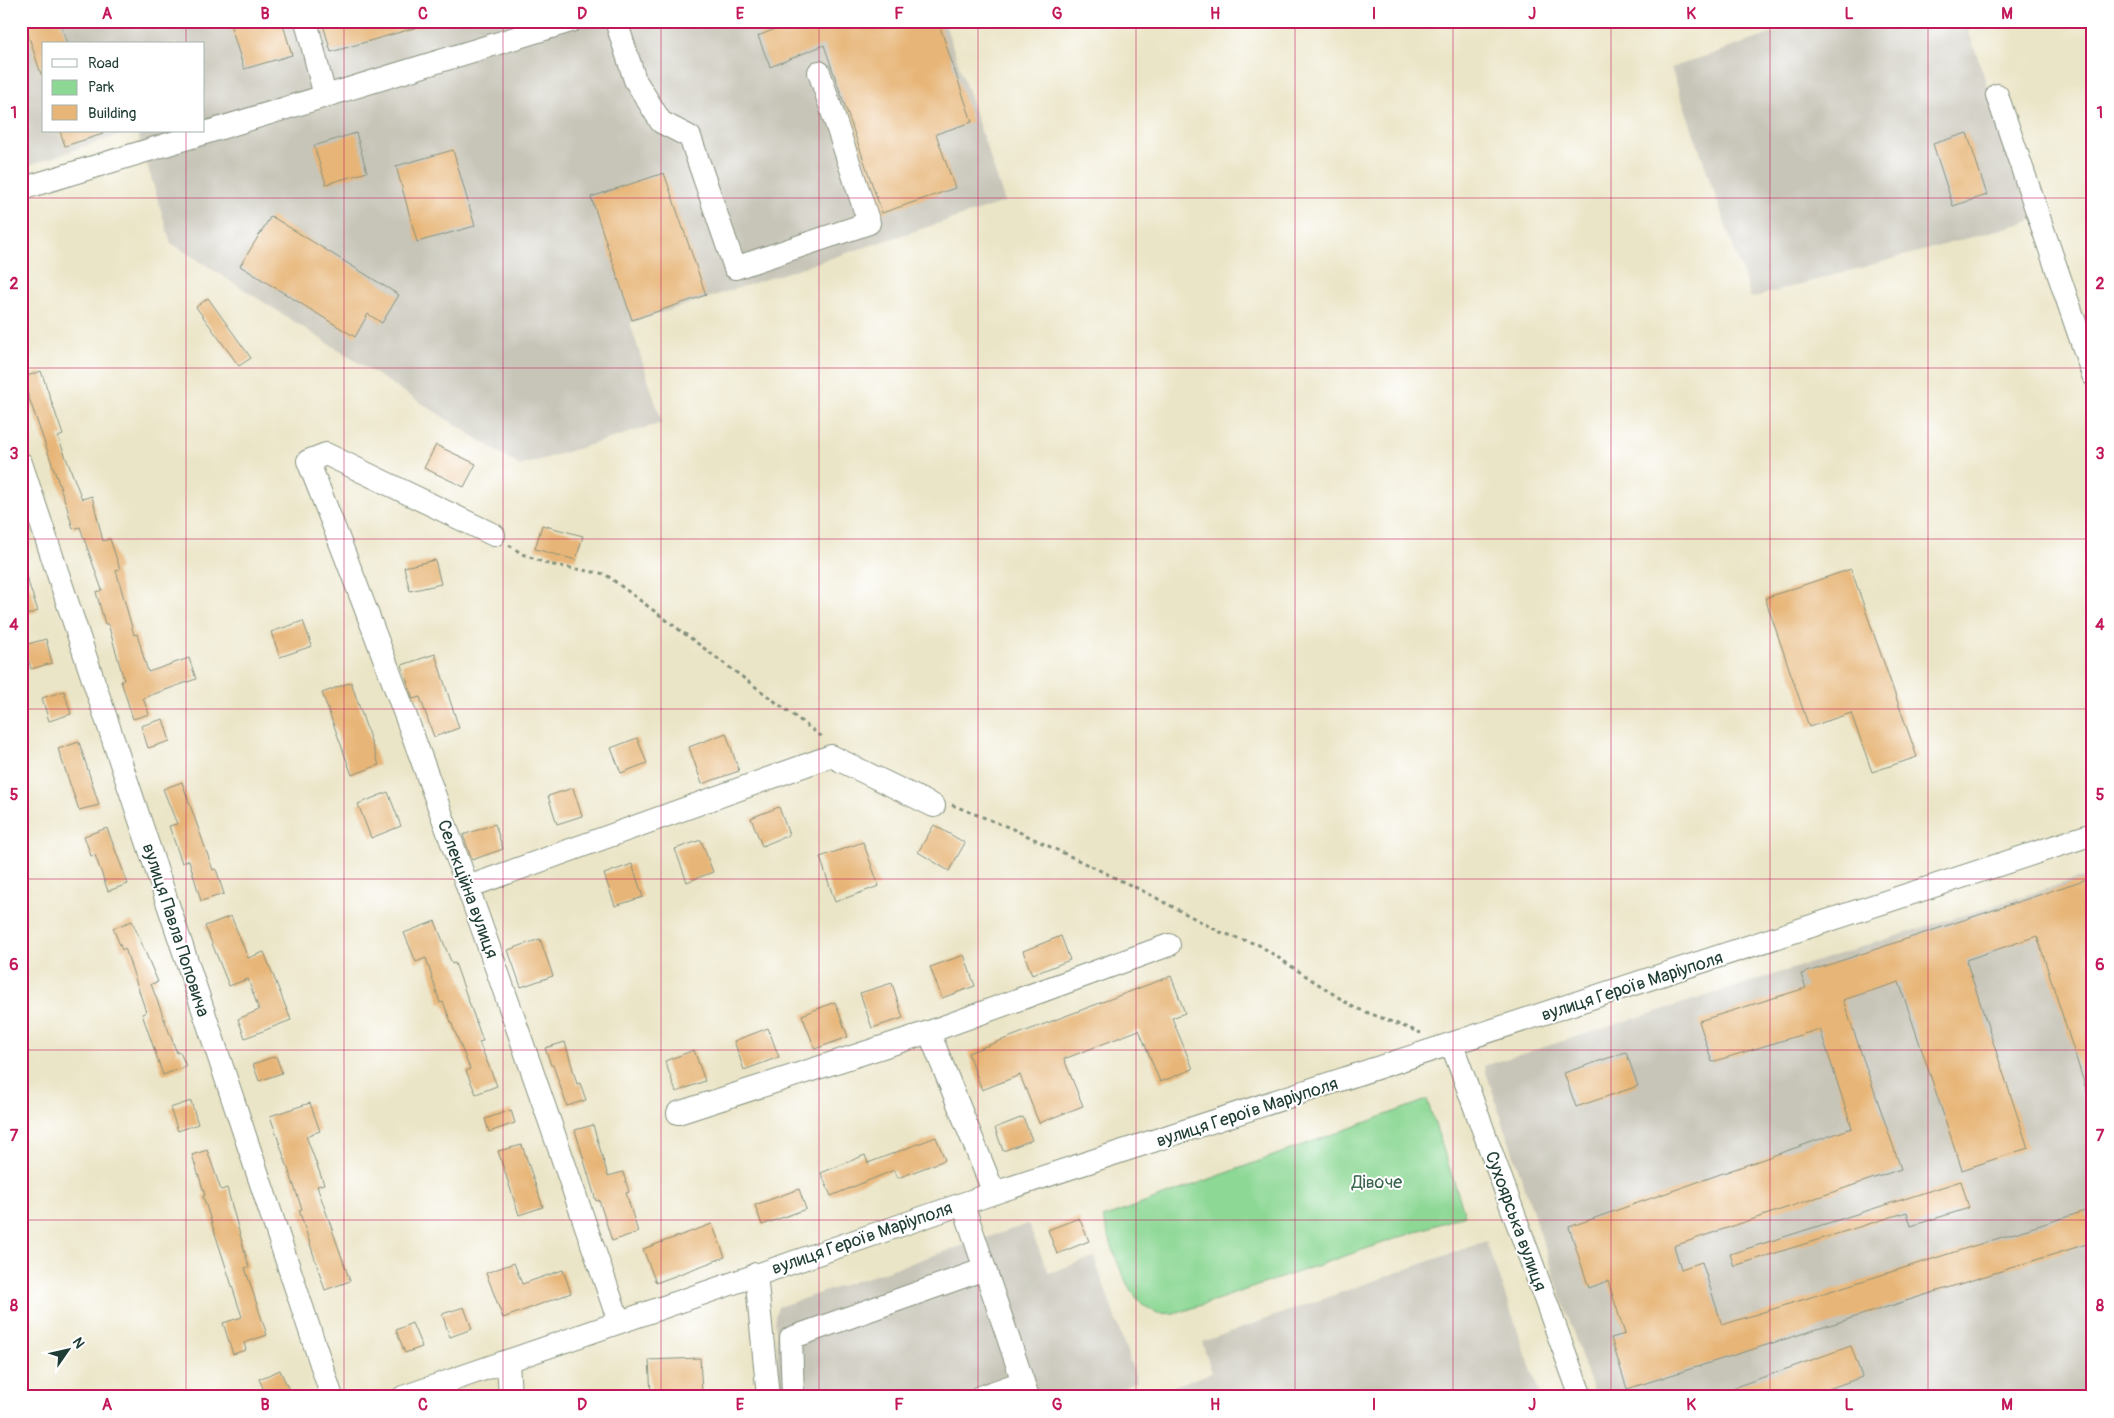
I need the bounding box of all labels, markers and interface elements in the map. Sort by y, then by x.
text: A [102,4,113,24]
text: B [260,4,270,24]
text: C [418,4,428,24]
text: D [577,4,587,24]
text: E [736,4,745,24]
text: F [894,4,904,24]
text: G [1052,4,1063,24]
text: H [1210,4,1220,24]
text: I [1372,4,1376,24]
text: J [1528,4,1536,24]
text: K [1686,4,1696,24]
text: L [1844,4,1854,24]
text: M [2001,4,2013,24]
legend [42,42,205,132]
text: Road [88,54,119,73]
text: Park [88,78,115,97]
text: 1 [11,103,17,123]
text: 1 [2097,103,2103,123]
text: Building [88,104,136,123]
text: 2 [10,274,19,294]
text: 2 [2096,274,2105,294]
text: 3 [10,444,19,464]
text: 3 [2096,444,2105,464]
text: 4 [9,615,19,635]
text: 4 [2095,615,2105,635]
text: 5 [10,785,19,805]
text: 5 [2096,785,2105,805]
street label: Селекційна вулиця [432,817,503,962]
street label: вулиця Павла Поповича [137,841,214,1020]
street label: вулиця Героїв Маріуполя [1538,946,1726,1027]
text: 6 [9,955,19,975]
text: 6 [2095,955,2105,975]
street label: вулиця Героїв Маріуполя [1153,1072,1341,1153]
text: 7 [10,1126,19,1146]
text: 7 [2096,1126,2105,1146]
street label: Сухоярська вулиця [1480,1148,1552,1294]
park label: Дівоче [1351,1171,1402,1194]
street label: вулиця Героїв Маріуполя [769,1197,956,1280]
text: 8 [10,1296,18,1316]
text: 8 [2096,1296,2104,1316]
north arrow [42,1326,92,1376]
text: N [69,1334,88,1352]
text: A [102,1395,113,1415]
text: B [260,1395,270,1415]
text: C [418,1395,428,1415]
text: D [577,1395,587,1415]
text: E [736,1395,745,1415]
text: F [894,1395,904,1415]
text: G [1052,1395,1063,1415]
text: H [1210,1395,1220,1415]
text: I [1372,1395,1376,1415]
text: J [1528,1395,1536,1415]
text: K [1686,1395,1696,1415]
text: L [1844,1395,1854,1415]
text: M [2001,1395,2013,1415]

